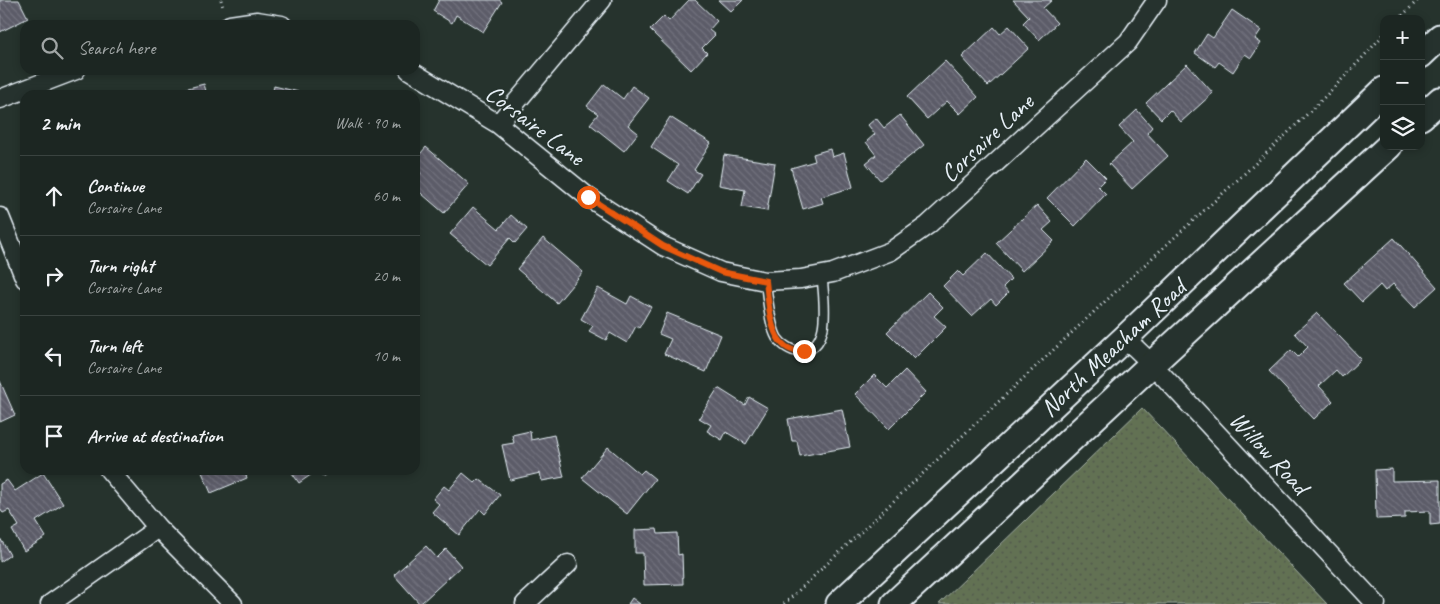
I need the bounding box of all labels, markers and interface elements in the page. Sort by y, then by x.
map controls [1380,15,1425,150]
button: + [1380,15,1425,60]
search box [20,20,420,75]
icon: search [38,34,66,62]
text: Search here [78,36,155,60]
button: − [1380,60,1425,105]
street label: Corsaire Lane [479,77,592,174]
street label: Corsaire Lane [934,85,1042,189]
button: layers [1380,105,1425,150]
text: 2 min [40,110,80,136]
text: Walk · 90 m [335,113,400,133]
text: Continue [87,174,144,198]
icon: ahead [40,182,68,210]
text: 60 m [373,186,400,206]
route start [577,186,600,209]
text: Corsaire Lane [87,198,161,218]
text: Turn right [87,254,154,278]
icon: right [40,262,68,290]
text: 20 m [373,266,400,286]
street label: North Meacham Road [1033,269,1196,424]
text: Corsaire Lane [87,278,161,298]
text: Turn left [87,334,142,358]
route end [793,340,816,363]
icon: left [40,342,68,370]
text: 10 m [373,346,400,366]
text: Corsaire Lane [87,358,161,378]
street label: Willow Road [1222,405,1318,504]
icon: arrive [40,422,68,450]
text: Arrive at destination [87,424,223,448]

